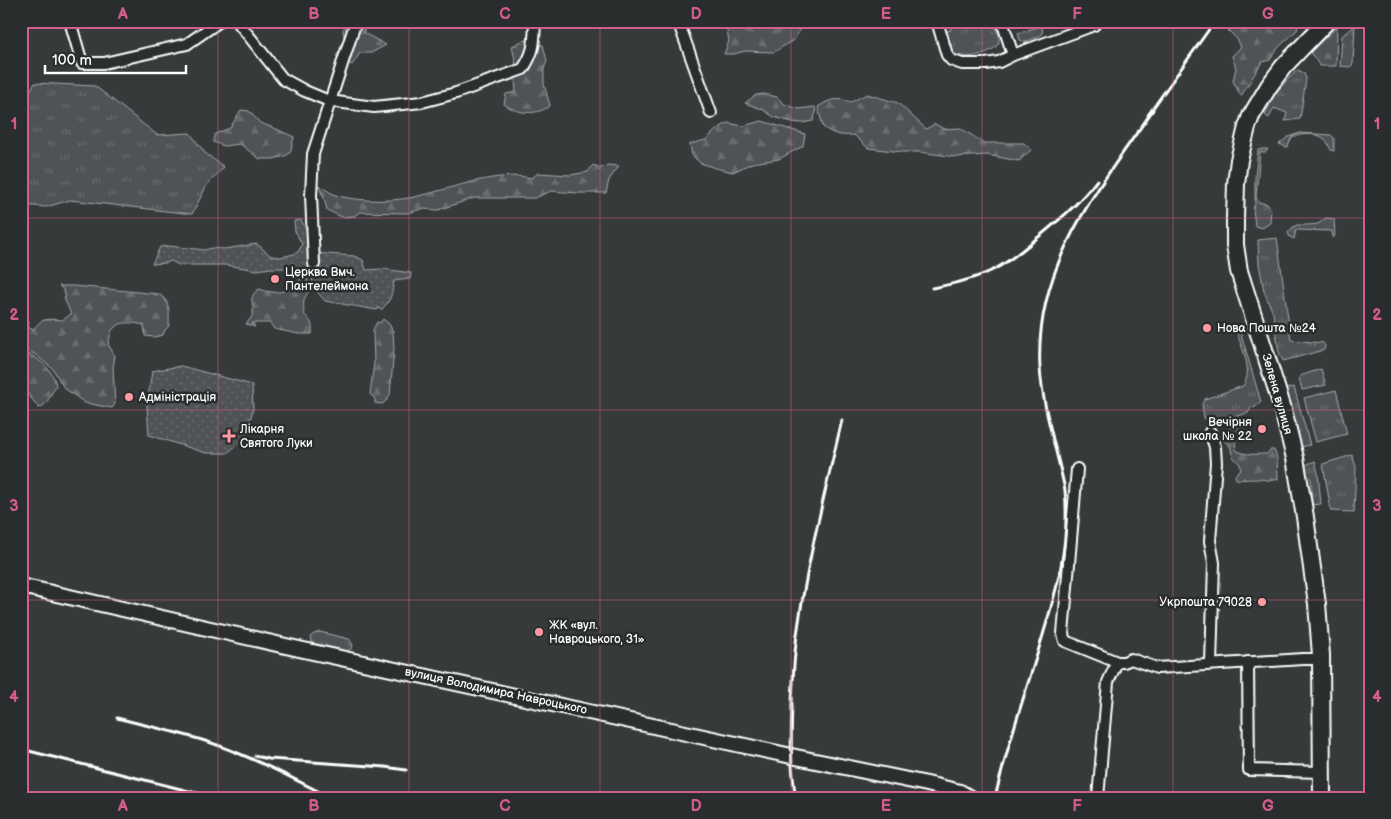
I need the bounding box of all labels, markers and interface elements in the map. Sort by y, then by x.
text: A [117,5,128,24]
text: B [308,5,320,24]
text: C [499,5,511,24]
text: D [690,5,702,24]
text: E [881,5,891,24]
text: F [1072,5,1082,24]
text: G [1262,5,1274,24]
scale bar [45,42,186,74]
text: 100 m [52,51,92,70]
text: 1 [11,115,17,134]
text: 1 [1374,115,1380,134]
place label: Церква Вмч. Пантелеймона [285,265,369,294]
marker: Церква Вмч. Пантелеймона [269,273,281,285]
text: 2 [9,306,19,325]
text: 2 [1372,306,1382,325]
place label: Нова Пошта №24 [1217,321,1317,336]
marker: Нова Пошта №24 [1201,322,1213,334]
street label: Зелена вулиця [1258,352,1296,436]
place label: Адміністрація [138,390,217,405]
marker: Адміністрація [123,391,135,403]
place label: Вечірня школа № 22 [1183,415,1252,444]
place label: Лікарня Святого Луки [239,422,313,451]
marker: Вечірня школа № 22 [1256,423,1268,435]
marker: Лікарня Святого Луки [222,429,236,443]
text: 3 [9,497,19,516]
text: 3 [1372,497,1382,516]
place label: Укрпошта 79028 [1159,595,1252,610]
marker: Укрпошта 79028 [1256,596,1268,608]
place label: ЖК «вул. Навроцького, 31» [549,618,645,647]
marker: ЖК «вул. Навроцького, 31» [533,626,545,638]
street label: вулиця Володимира Навроцького [404,664,588,718]
text: 4 [9,688,19,707]
text: 4 [1372,688,1382,707]
text: A [117,797,128,816]
text: B [308,797,320,816]
text: C [499,797,511,816]
text: D [690,797,702,816]
text: E [881,797,891,816]
text: F [1072,797,1082,816]
text: G [1262,797,1274,816]

